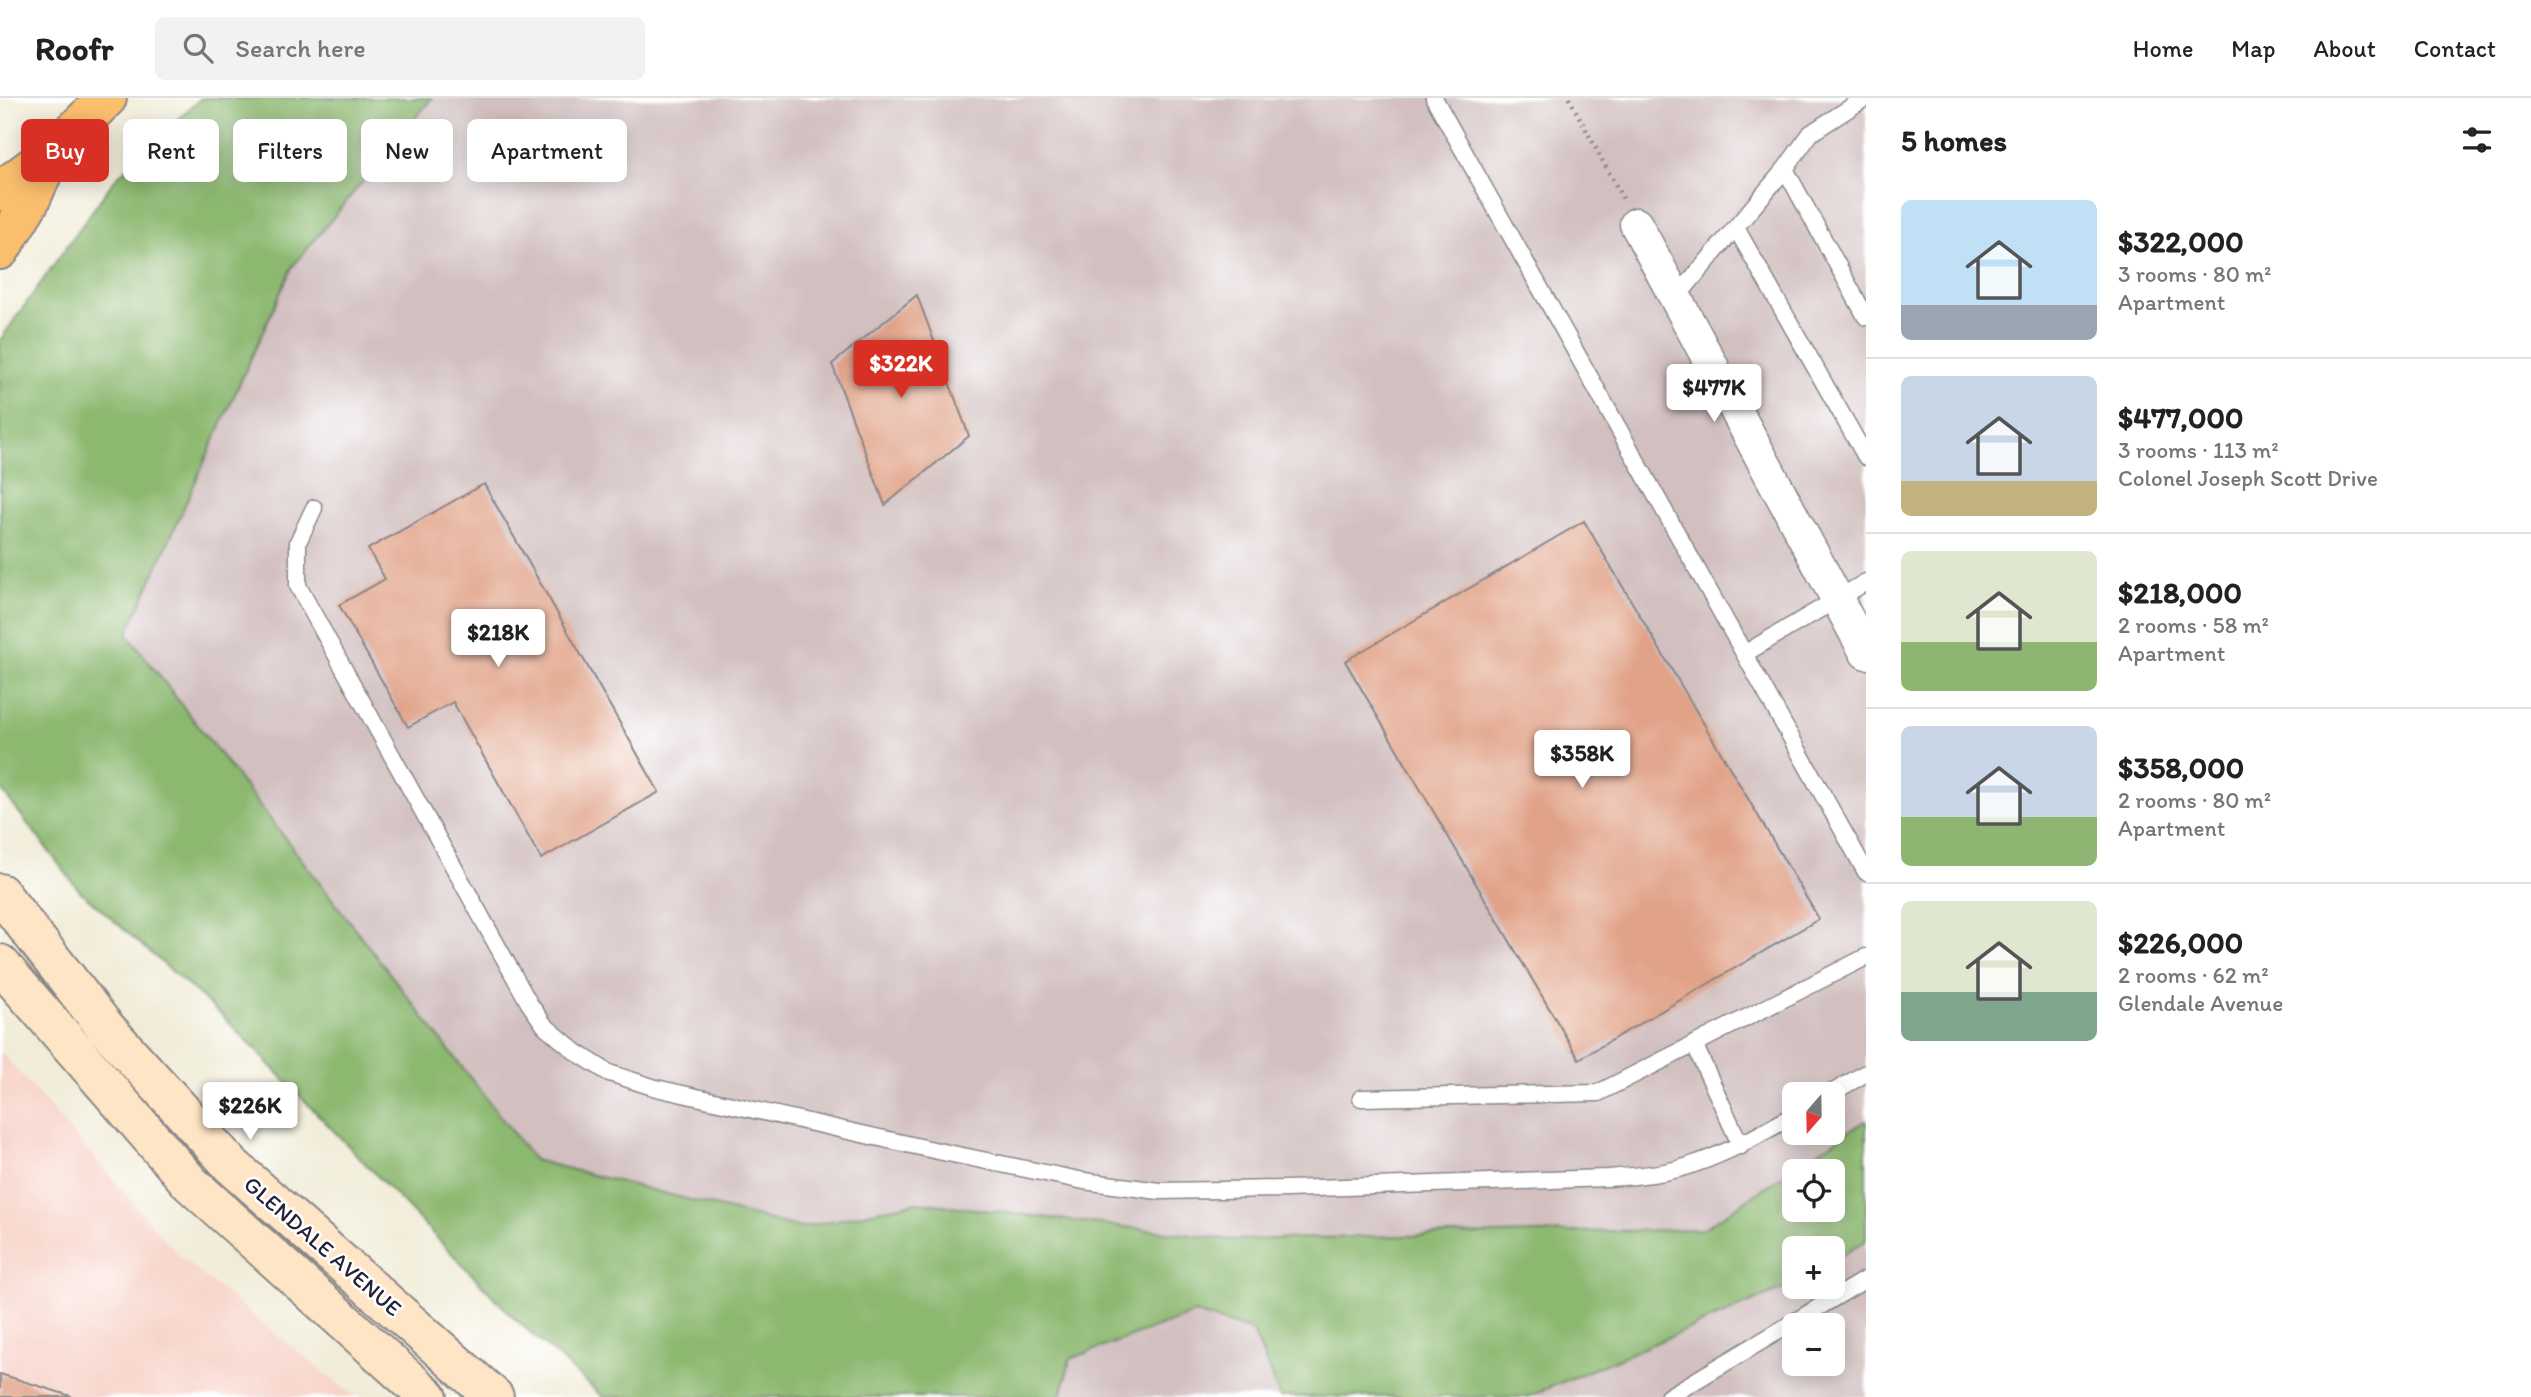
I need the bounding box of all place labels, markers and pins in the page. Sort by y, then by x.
pin: $322K [852,341,950,400]
pin: $477K [1665,364,1763,424]
pin: $218K [449,610,547,669]
pin: $358K [1533,730,1631,790]
pin: $226K [201,1082,299,1142]

